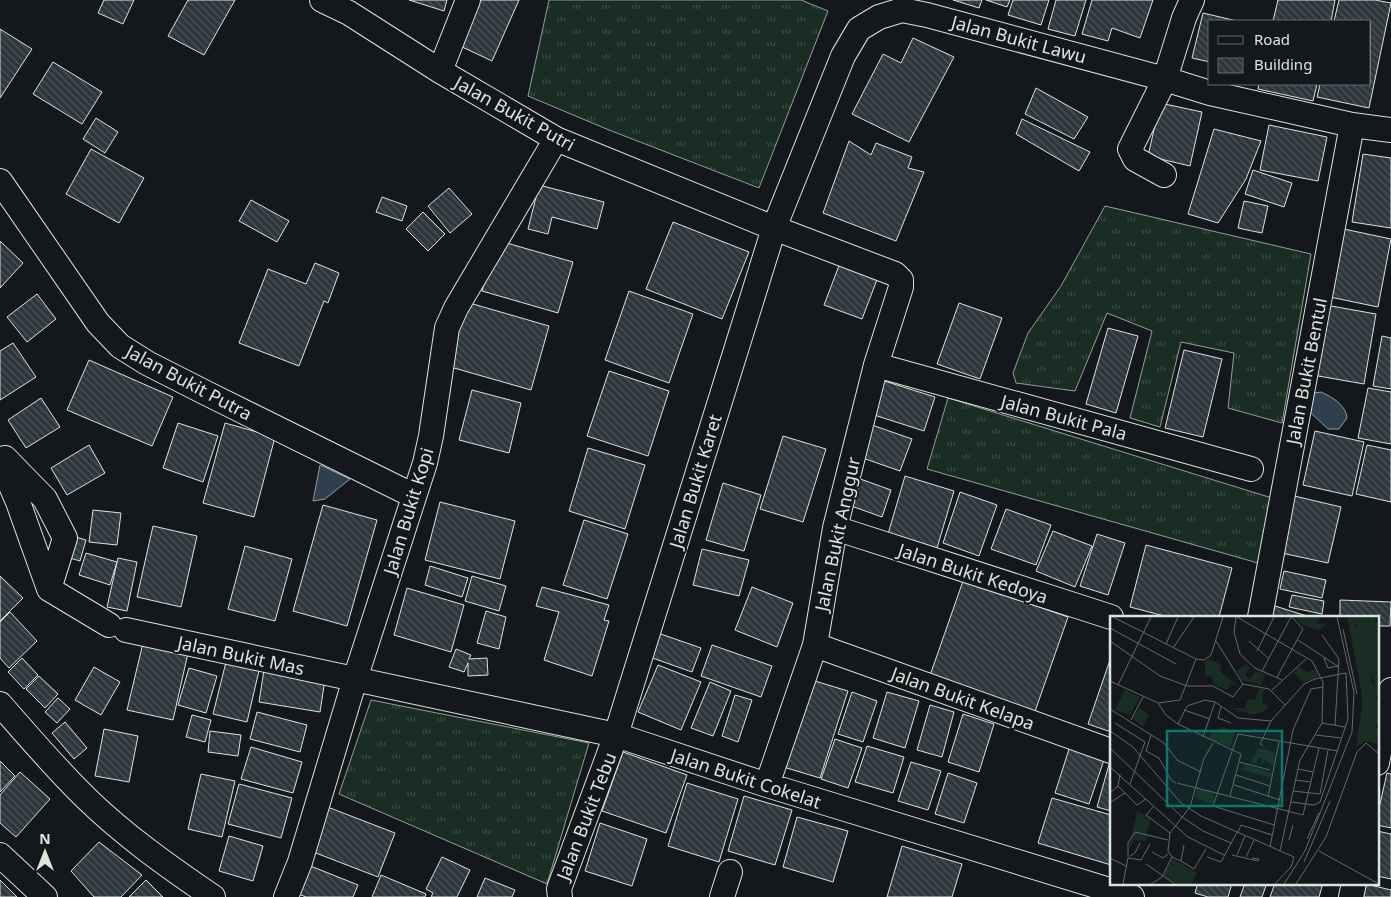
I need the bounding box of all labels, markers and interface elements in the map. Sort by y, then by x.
street label: Jalan Bukit Lawu [947,9,1089,69]
legend [1208,20,1371,85]
text: Road [1254,29,1290,49]
text: Building [1254,54,1312,74]
street label: Jalan Bukit Putri [449,69,580,156]
street label: Jalan Bukit Bentul [1280,296,1332,448]
street label: Jalan Bukit Putra [120,338,256,425]
street label: Jalan Bukit Pala [996,388,1130,445]
street label: Jalan Bukit Karet [663,411,727,553]
street label: Jalan Bukit Kopi [377,445,439,579]
street label: Jalan Bukit Anggur [809,454,865,615]
street label: Jalan Bukit Kedoya [893,537,1051,609]
inset map [1110,616,1378,884]
street label: Jalan Bukit Mas [174,629,307,680]
street label: Jalan Bukit Kelapa [886,660,1038,735]
street label: Jalan Bukit Cokelat [666,742,825,814]
street label: Jalan Bukit Tebu [550,749,621,885]
north arrow [20,827,70,877]
text: N [39,829,51,848]

